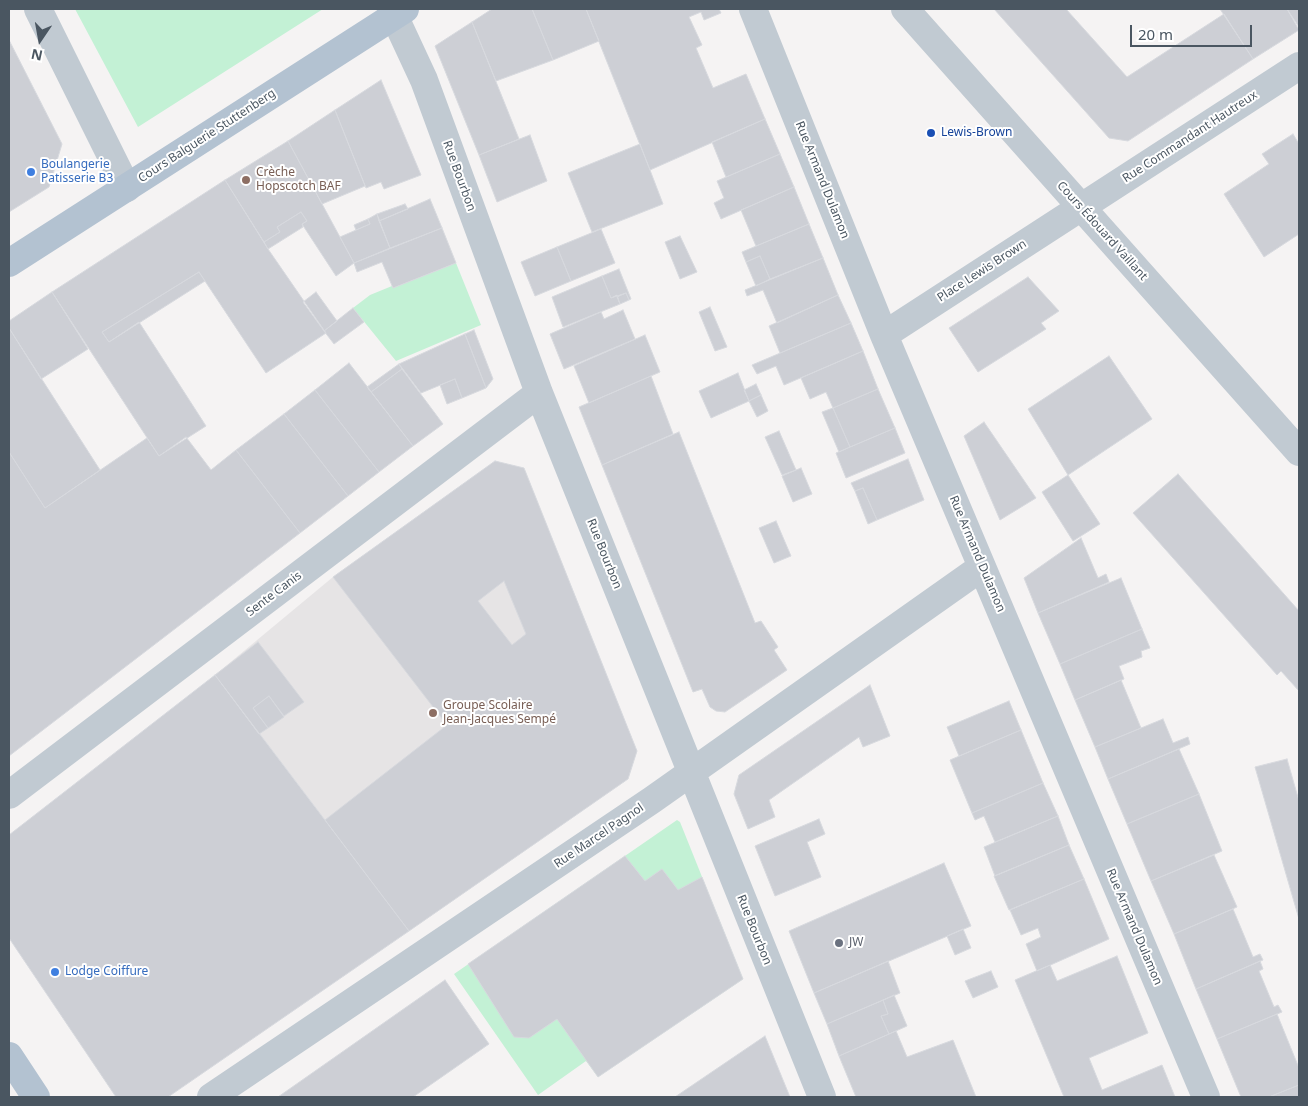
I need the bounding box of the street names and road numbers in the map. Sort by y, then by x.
street label: Cours Balguerie Stuttenberg [136,86,278,186]
street label: Rue Commandant Hautreux [1120,88,1260,186]
street label: Rue Armand Dulamon [792,119,852,241]
street label: Rue Bourbon [440,139,478,213]
street label: Cours Édouard Vaillant [1054,179,1150,283]
street label: Place Lewis Brown [935,237,1029,305]
street label: Rue Armand Dulamon [946,494,1008,614]
street label: Rue Bourbon [583,517,625,591]
street label: Sente Canis [243,569,305,619]
street label: Rue Marcel Pagnol [551,801,647,871]
street label: Rue Armand Dulamon [1103,867,1165,987]
street label: Rue Bourbon [733,893,775,967]

